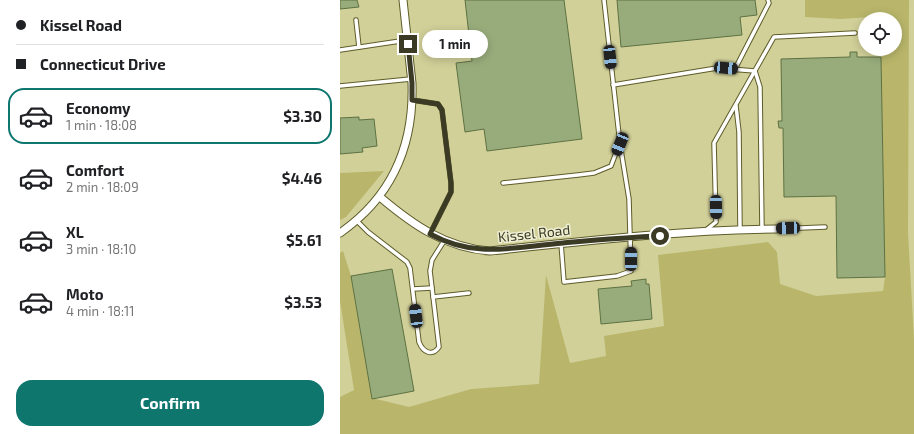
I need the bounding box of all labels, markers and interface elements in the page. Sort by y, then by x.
map controls [858,12,902,56]
button: locate [858,12,902,56]
text: Kissel Road [40,16,122,34]
callout: 1 min [422,30,488,58]
route end [399,35,417,53]
text: 1 min [439,36,471,52]
car [603,44,617,70]
text: Connecticut Drive [40,55,166,73]
car [714,61,738,75]
icon: car [18,98,54,134]
text: Economy [66,99,131,117]
text: $3.30 [283,107,322,125]
text: 1 min · 18:08 [66,117,137,133]
car [610,131,630,157]
icon: car [18,160,54,196]
text: Comfort [66,161,124,179]
text: $4.46 [282,169,322,187]
text: 2 min · 18:09 [66,179,139,195]
car [710,195,722,219]
street label: Kissel Road [497,221,571,245]
icon: car [18,222,54,258]
car [776,222,800,234]
text: XL [66,223,84,241]
route start [651,227,669,245]
text: $5.61 [286,231,322,249]
text: 3 min · 18:10 [66,241,136,257]
car [625,247,637,271]
icon: car [18,284,54,320]
text: Moto [66,285,104,303]
text: $3.53 [284,293,322,311]
text: 4 min · 18:11 [66,303,134,319]
car [409,303,423,329]
button: Confirm [16,380,324,426]

